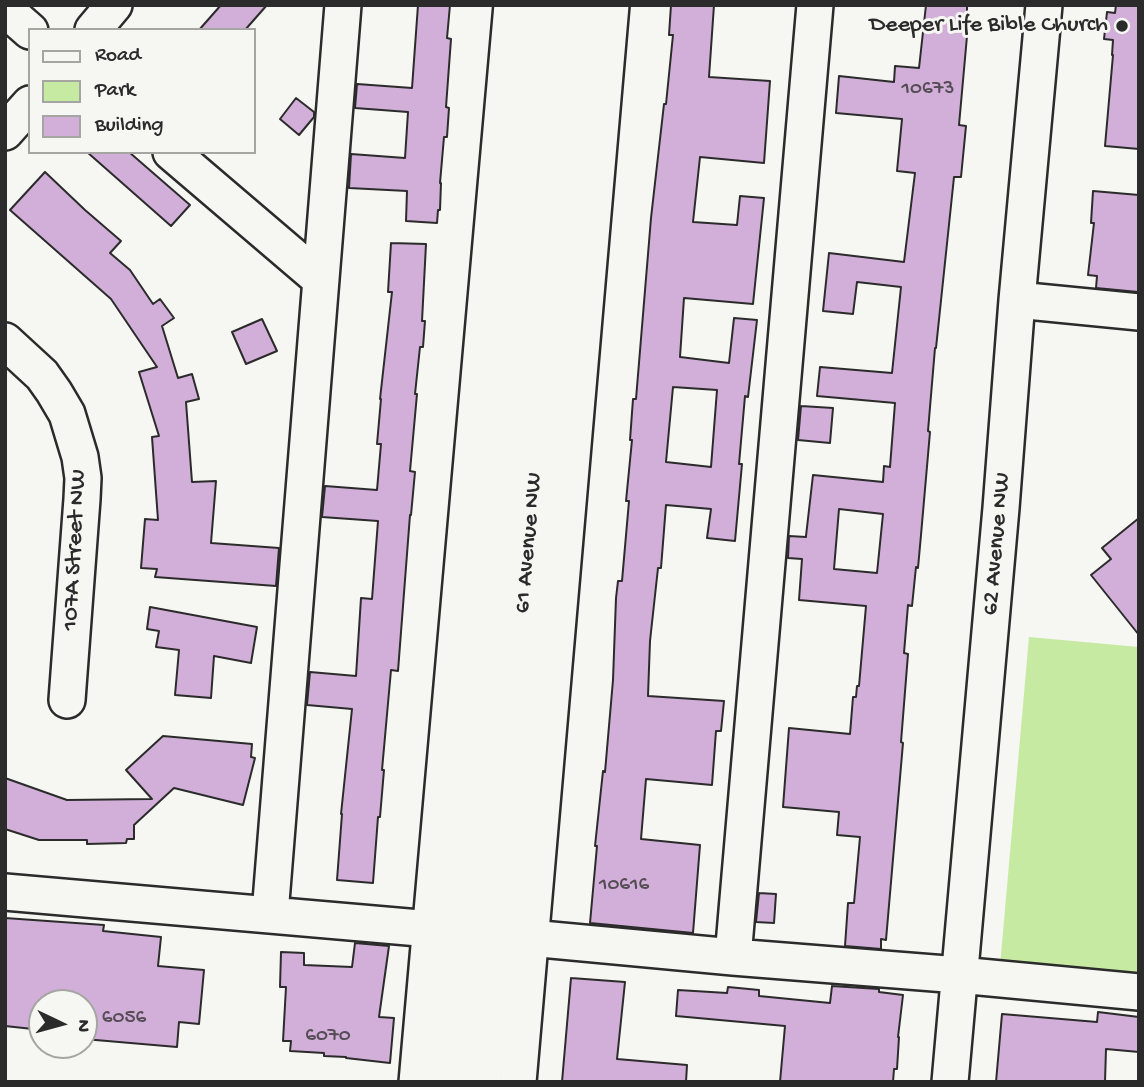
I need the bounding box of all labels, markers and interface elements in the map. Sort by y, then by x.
place label: Deeper Life Bible Church [870,12,1108,40]
marker: Deeper Life Bible Church [1114,18,1130,34]
legend [28,28,256,154]
text: Road [95,44,141,69]
house number: 10673 [902,77,954,103]
text: Park [95,79,135,104]
text: Building [95,114,164,139]
street label: 107A Street NW [57,469,95,631]
street label: 61 Avenue NW [509,471,551,615]
street label: 62 Avenue NW [977,471,1019,617]
house number: 10616 [599,873,649,899]
north arrow [28,989,98,1059]
house number: 6056 [102,1006,146,1032]
text: N [70,1019,94,1033]
house number: 6070 [305,1024,351,1050]

